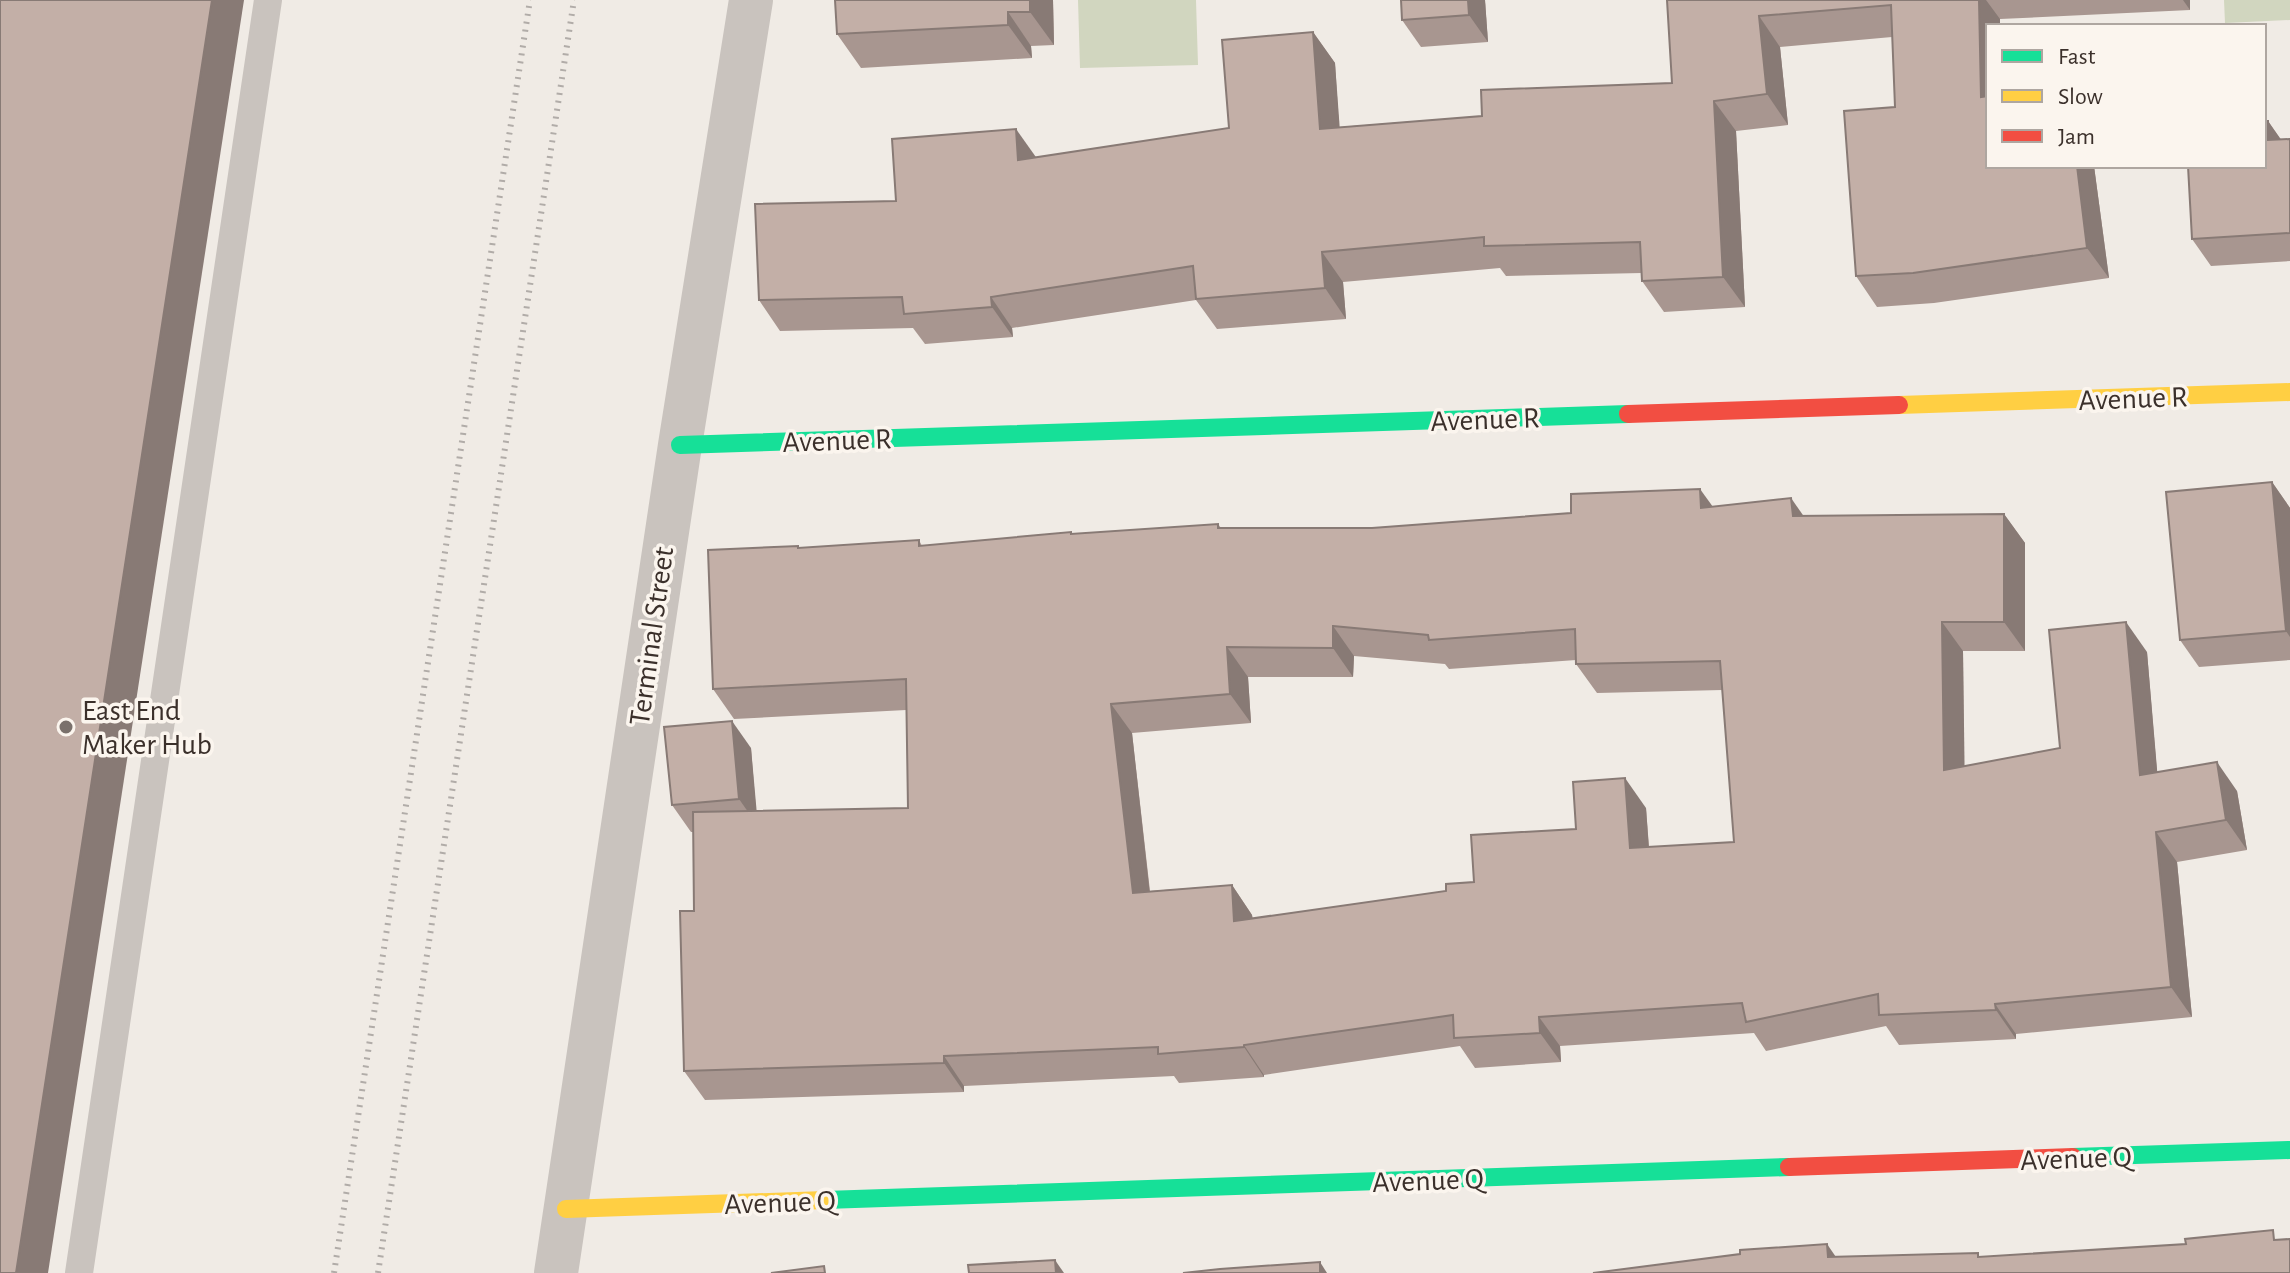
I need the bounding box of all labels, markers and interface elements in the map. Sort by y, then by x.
legend [1986,24,2266,168]
text: Fast [2058,45,2096,69]
text: Slow [2058,85,2103,109]
text: Jam [2058,125,2095,149]
street label: Avenue R [2078,382,2188,416]
street label: Avenue R [1430,403,1540,437]
street label: Avenue R [782,424,892,458]
street label: Terminal Street [625,545,679,727]
place label: East End Maker Hub [82,696,212,760]
marker: East End Maker Hub [57,718,75,736]
street label: Avenue Q [2020,1142,2135,1176]
street label: Avenue Q [1372,1164,1487,1198]
street label: Avenue Q [724,1186,839,1220]

